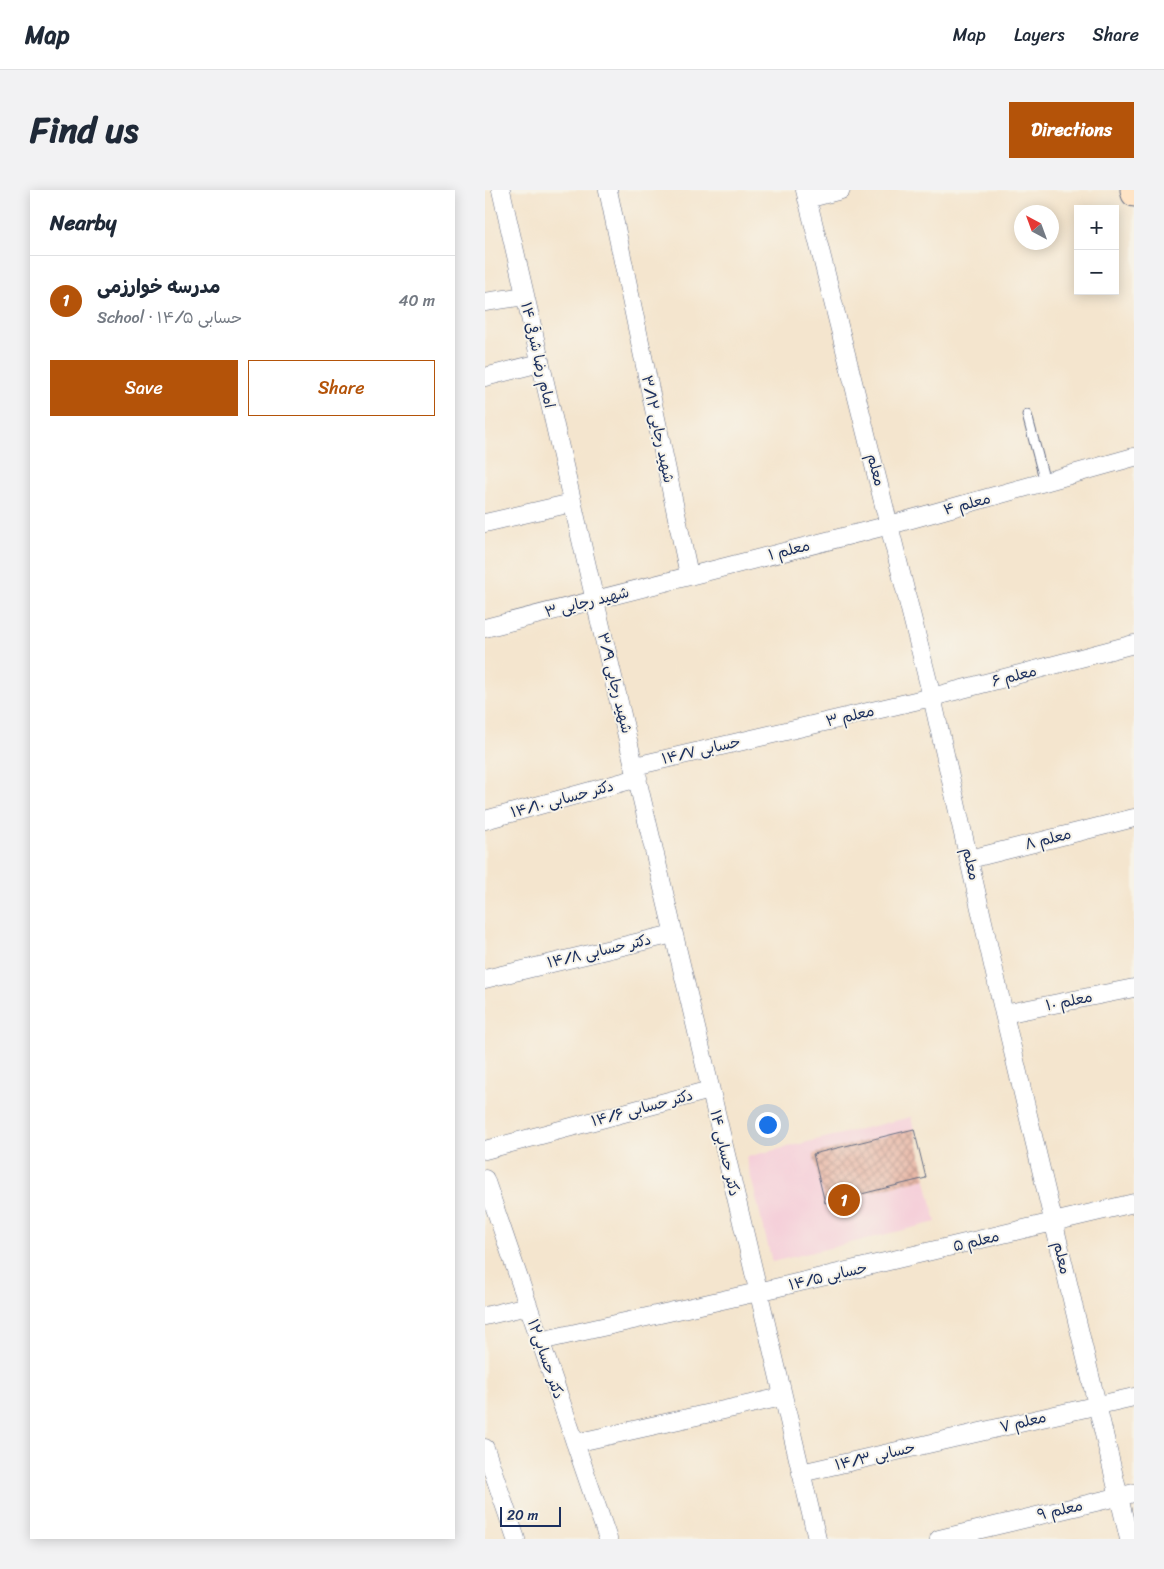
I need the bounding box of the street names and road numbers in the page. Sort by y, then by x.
street label: امام رضا شرقی ۱۴ [513,299,563,411]
street label: شهید رجایی ۳/۱۲ [634,373,682,485]
street label: معلم [859,451,893,489]
street label: معلم ۴ [940,485,994,523]
street label: معلم ۱ [765,532,813,568]
street label: شهید رجایی ۳ [542,579,632,625]
street label: شهید رجایی ۳/۹ [590,630,640,736]
street label: معلم ۶ [989,658,1039,694]
street label: معلم ۳ [823,698,877,734]
street label: حسابی ۱۴/۷ [659,728,743,772]
street label: دکتر حسابی ۱۴/۱۰ [507,773,617,825]
street label: معلم ۸ [1022,821,1074,857]
street label: معلم [955,845,987,883]
street label: دکتر حسابی ۱۴/۸ [544,926,654,976]
street label: معلم ۱۰ [1043,984,1095,1018]
street label: دکتر حسابی ۱۴/۶ [588,1082,696,1134]
street label: دکتر حسابی ۱۴ [702,1107,748,1199]
street label: معلم ۵ [950,1223,1002,1259]
street label: معلم [1046,1239,1078,1277]
street label: حسابی ۱۴/۵ [786,1254,870,1298]
street label: دکتر حسابی۱۲ [520,1315,572,1403]
street label: معلم ۷ [997,1404,1049,1440]
street label: حسابی ۱۴/۳ [832,1434,918,1478]
street label: معلم ۹ [1035,1492,1085,1528]

